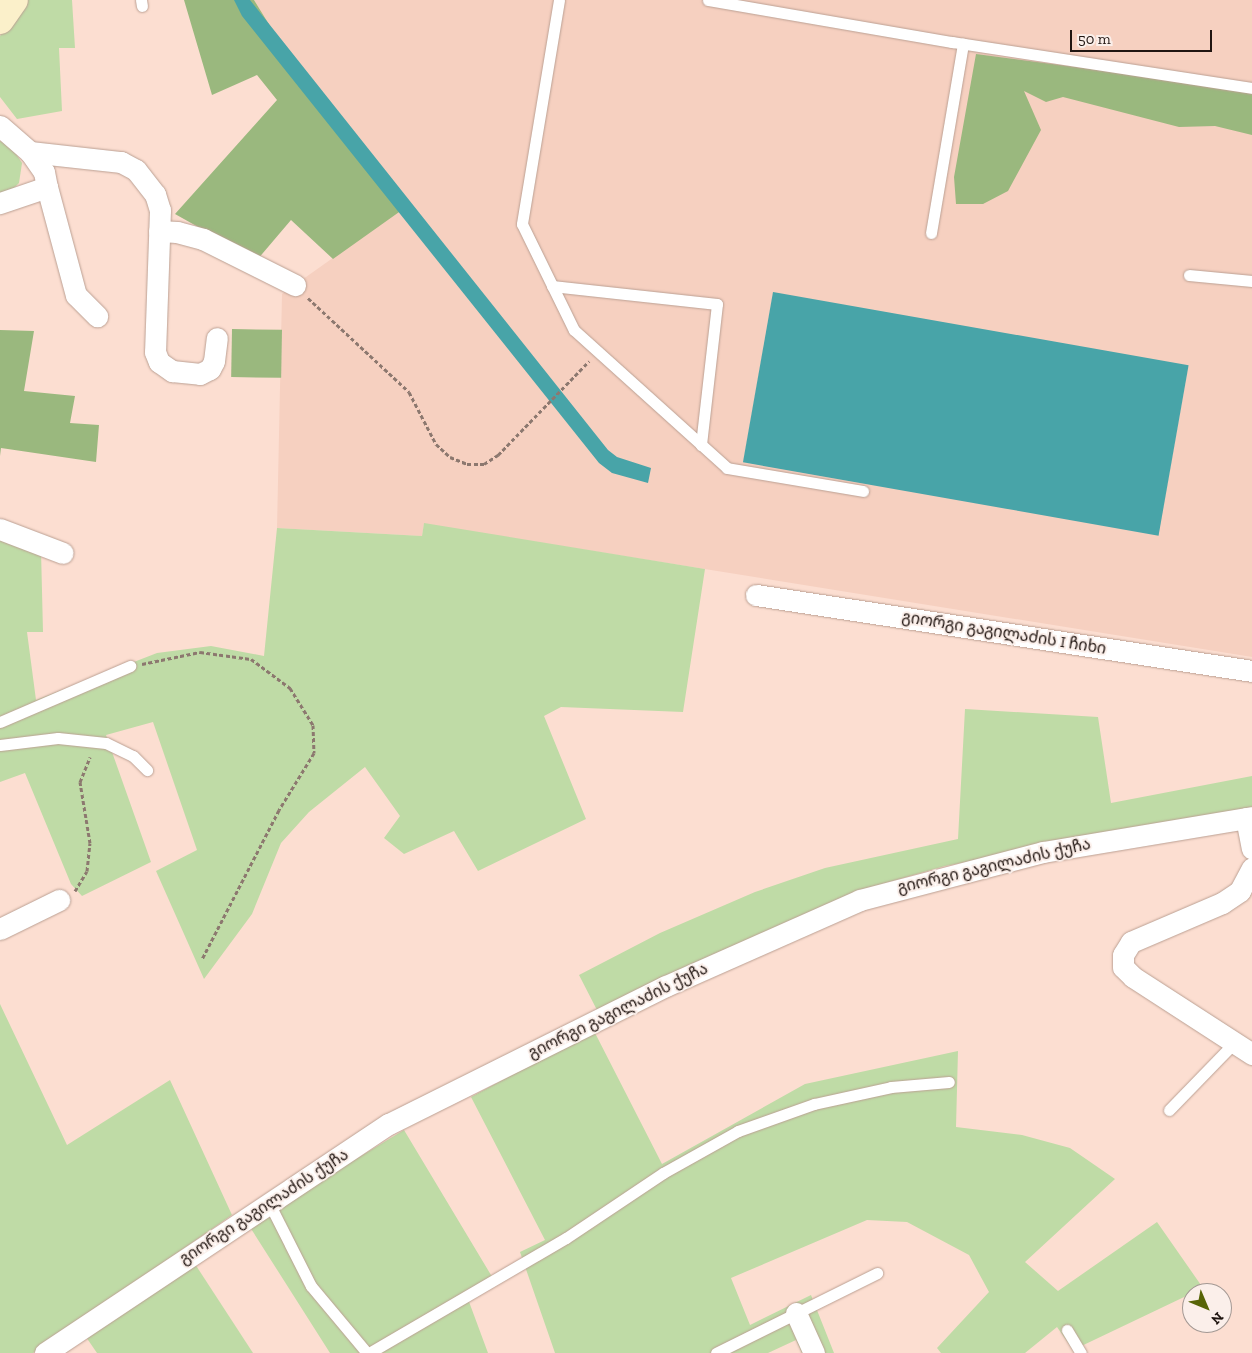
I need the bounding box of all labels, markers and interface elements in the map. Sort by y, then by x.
scale bar [1072,20,1214,52]
text: 50 m [1078,30,1111,48]
street label: გიორგი გაგილაძის I ჩიხი [900,607,1108,659]
street label: გიორგი გაგილაძის ქუჩა [895,834,1093,898]
street label: გიორგი გაგილაძის ქუჩა [525,959,711,1063]
street label: გიორგი გაგილაძის ქუჩა [176,1145,352,1269]
north arrow [1182,1283,1232,1333]
text: N [1207,1308,1227,1328]

